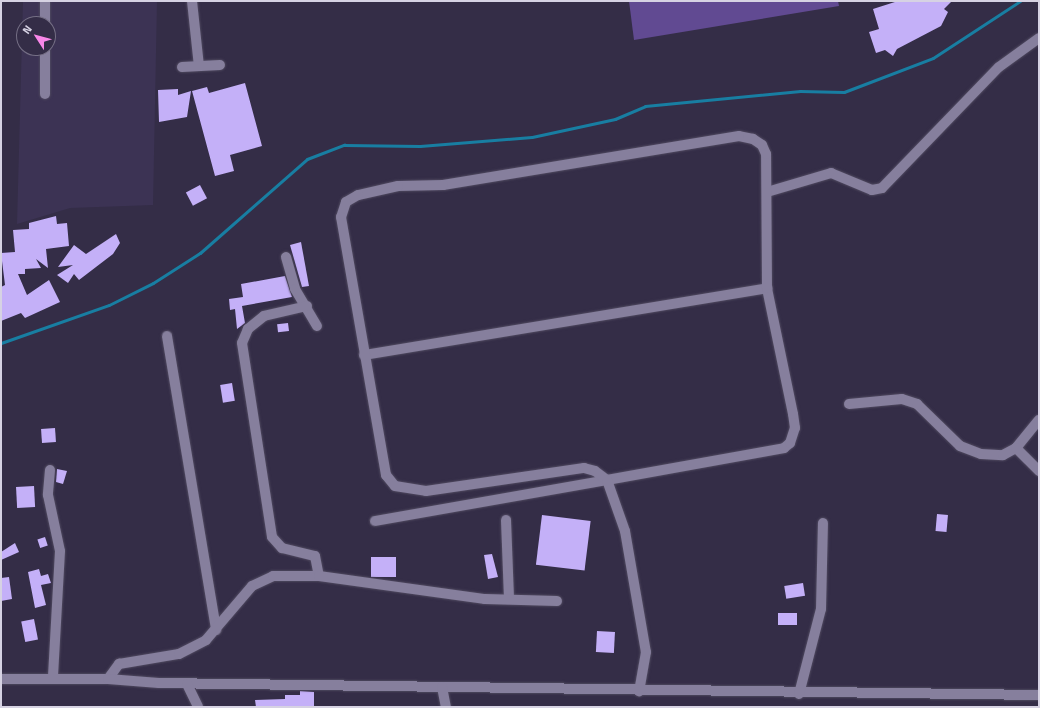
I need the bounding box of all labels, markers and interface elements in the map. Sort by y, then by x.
north arrow [16,16,56,56]
text: N [18,22,36,37]

